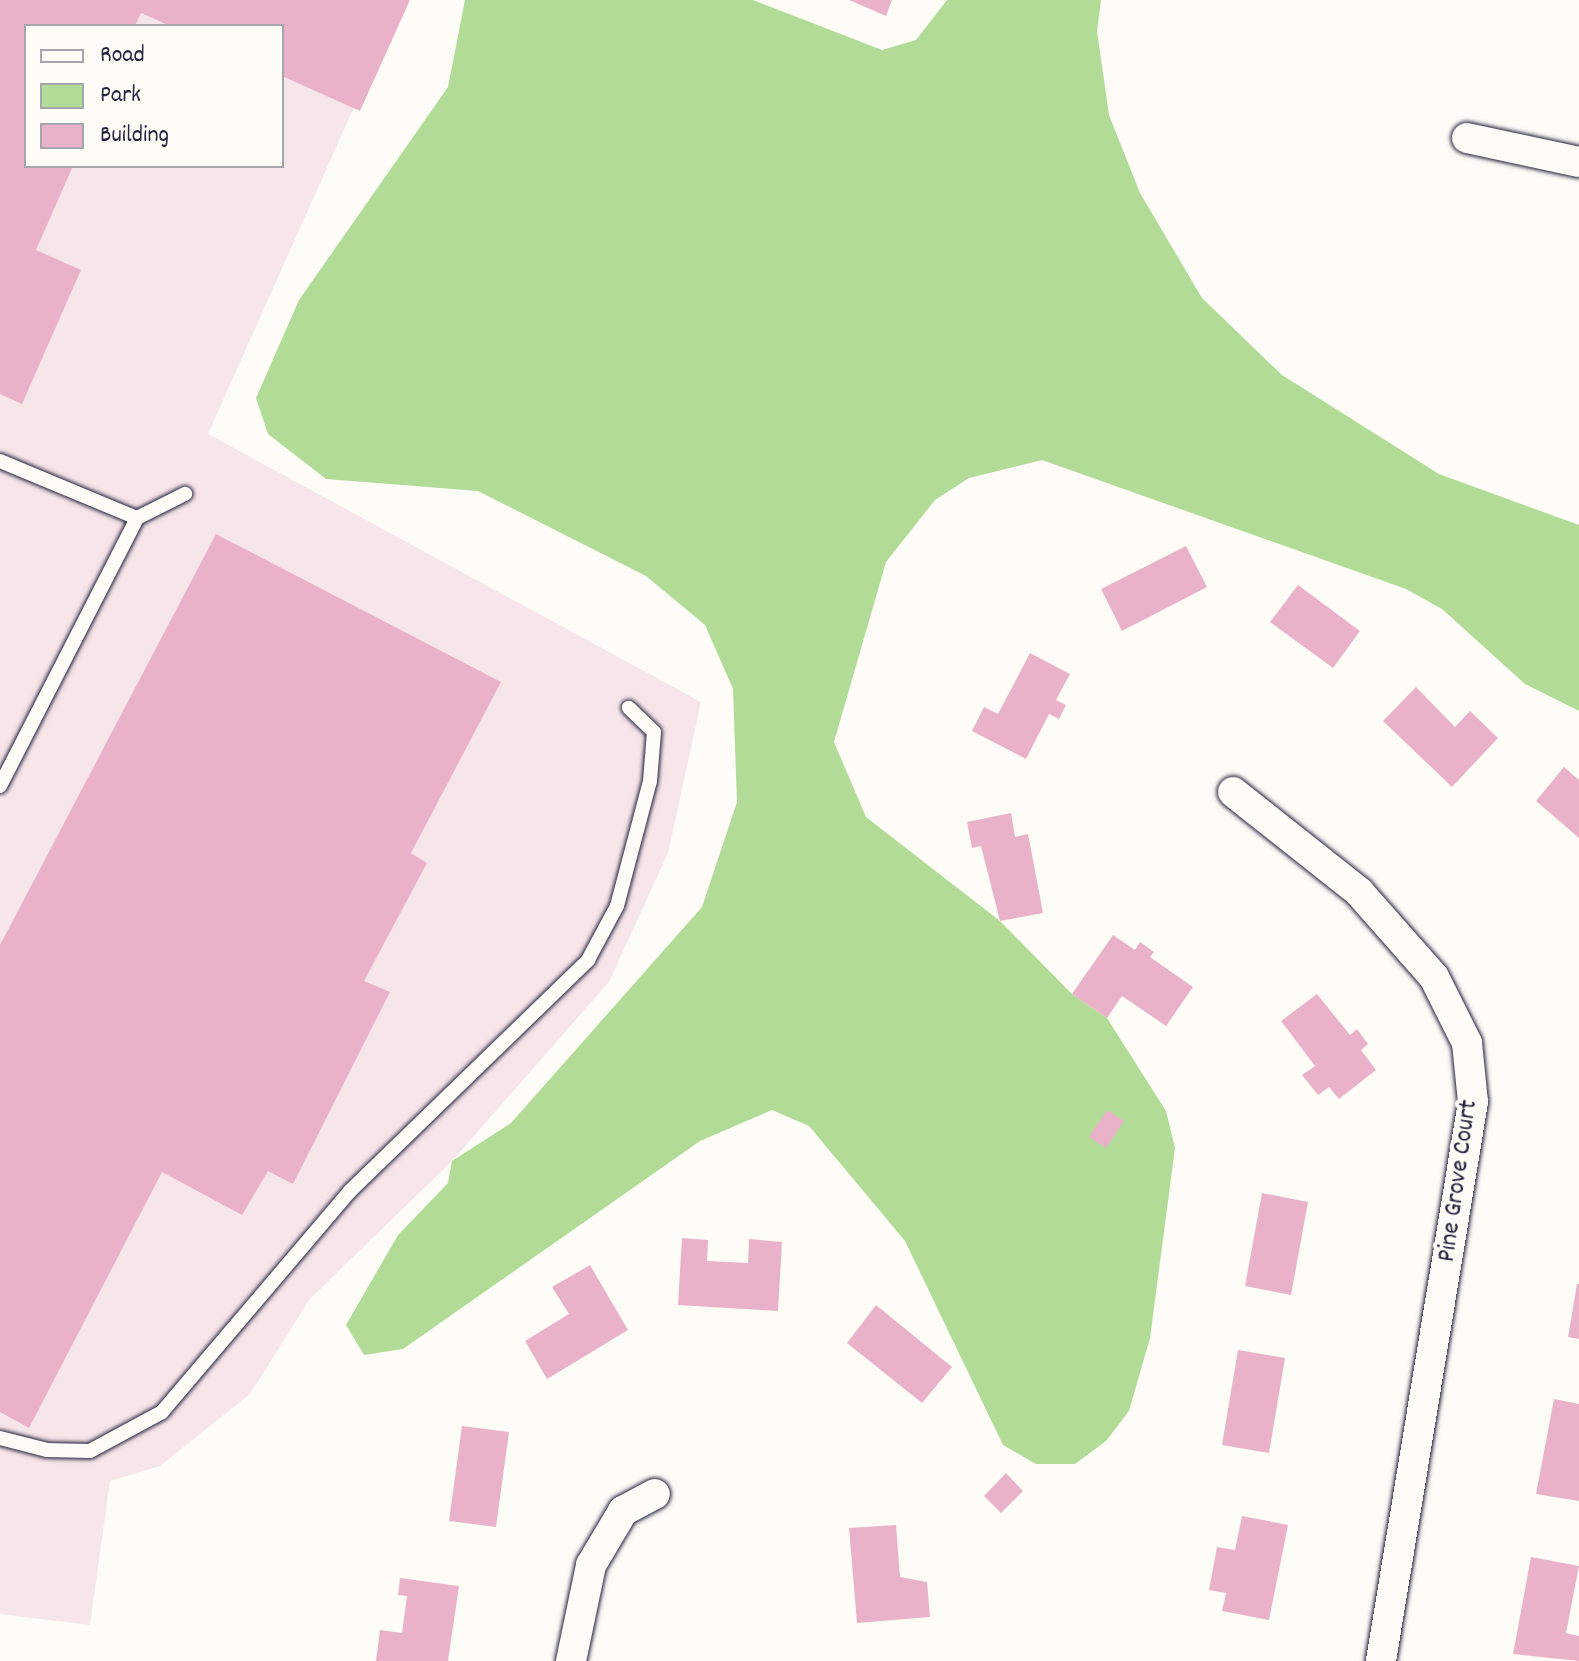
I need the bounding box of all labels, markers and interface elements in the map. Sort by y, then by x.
legend [24,24,284,168]
text: Road [100,39,145,73]
text: Park [100,79,141,113]
text: Building [100,119,169,153]
street label: Pine Grove Court [1432,1098,1486,1264]

